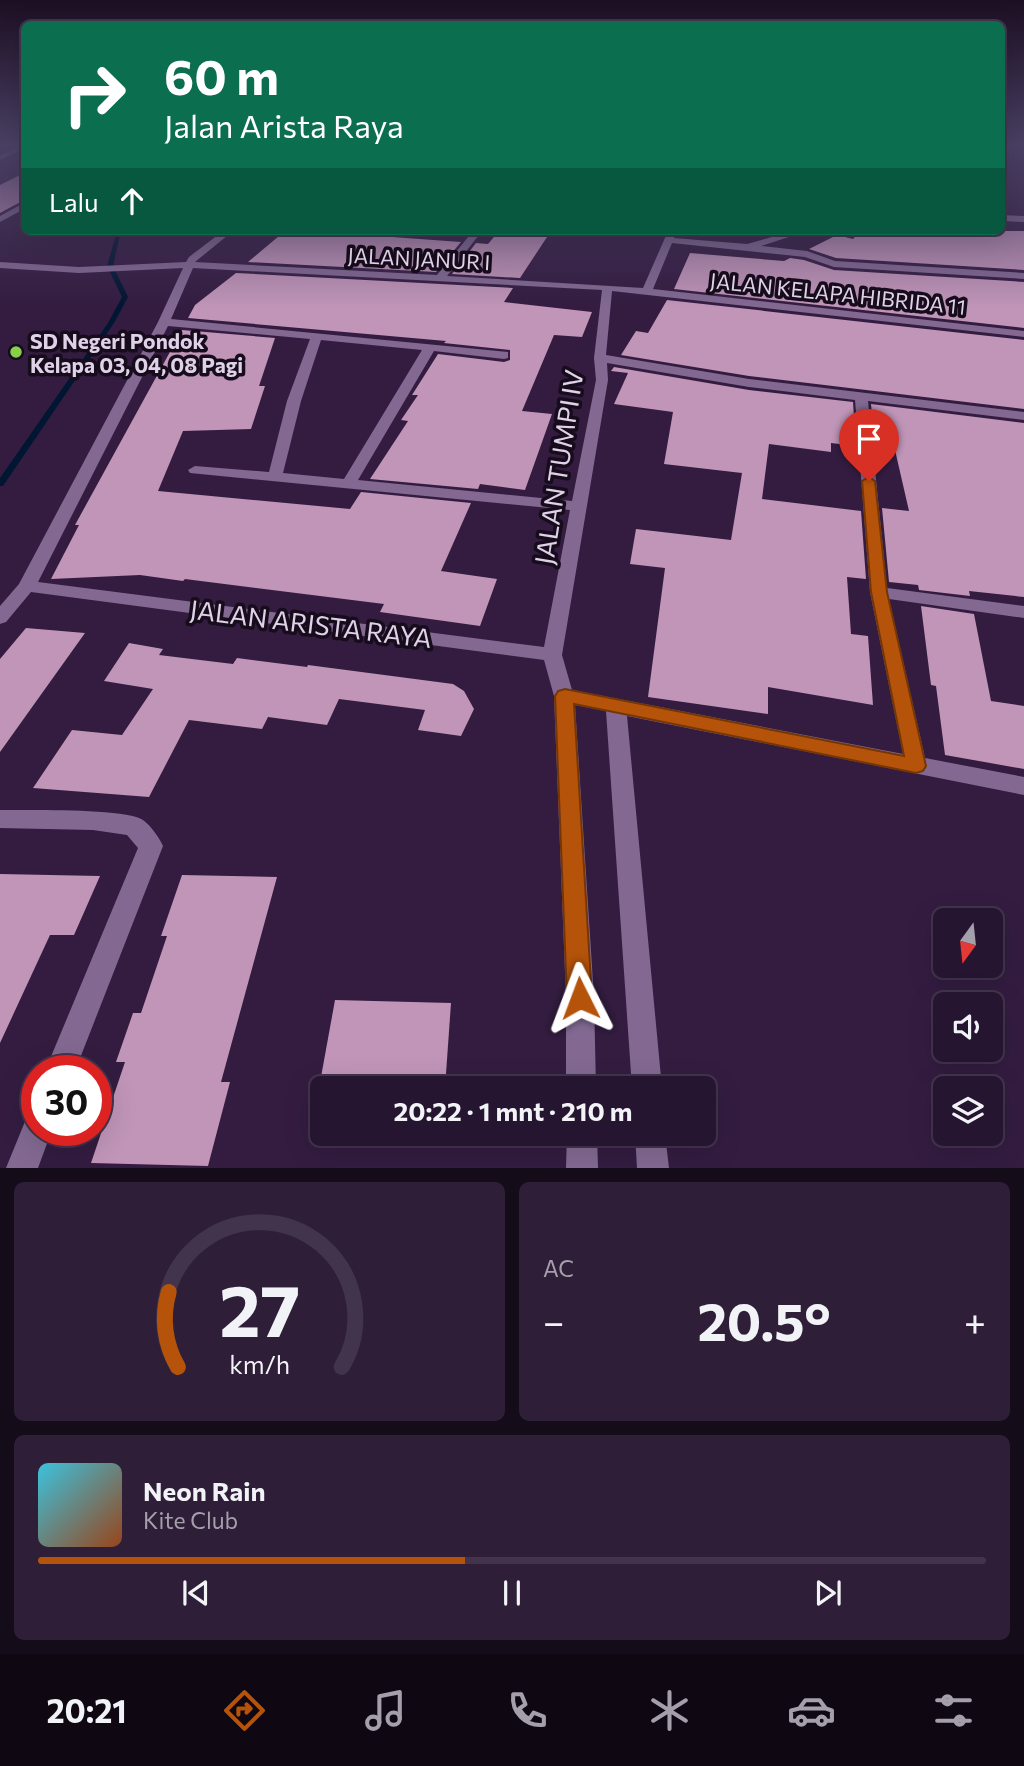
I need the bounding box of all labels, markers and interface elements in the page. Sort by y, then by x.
text: 60 m [164,45,279,105]
icon: right [49,49,140,140]
text: Jalan Arista Raya [164,105,404,145]
icon: ahead [113,182,151,220]
text: Lalu [49,186,99,217]
street label: JALAN JANUR I [347,242,491,274]
street label: JALAN KELAPA HIBRIDA 11 [709,267,967,319]
place label: SD Negeri Pondok Kelapa 03, 04, 08 Pagi [30,328,243,377]
marker: SD Negeri Pondok Kelapa 03, 04, 08 Pagi [8,344,24,360]
street label: JALAN TUMPI IV [527,367,589,567]
pin [839,409,899,481]
icon: arrive [850,420,888,458]
street label: JALAN ARISTA RAYA [188,593,434,653]
north arrow [933,908,1003,978]
map controls [933,908,1003,1146]
position arrow [543,961,617,1035]
button: sound [933,992,1003,1062]
speed limit sign: 30 [21,1055,112,1146]
button: layers [933,1076,1003,1146]
text: 20:22 · 1 mnt · 210 m [394,1095,632,1126]
text: AC [543,1254,574,1282]
text: 27 [219,1264,300,1353]
text: 20.5° [697,1288,831,1352]
text: − [543,1297,565,1344]
text: + [964,1297,986,1344]
text: km/h [229,1349,290,1379]
text: Neon Rain [143,1475,266,1506]
text: Kite Club [143,1506,238,1534]
icon: previous [177,1574,215,1612]
icon: pause [493,1574,531,1612]
icon: next [809,1574,847,1612]
icon: directions [220,1686,269,1735]
icon: music [361,1686,410,1735]
icon: phone [503,1686,552,1735]
icon: climate [645,1686,694,1735]
icon: car [787,1686,836,1735]
icon: filters [929,1686,978,1735]
text: 20:21 [46,1690,127,1730]

